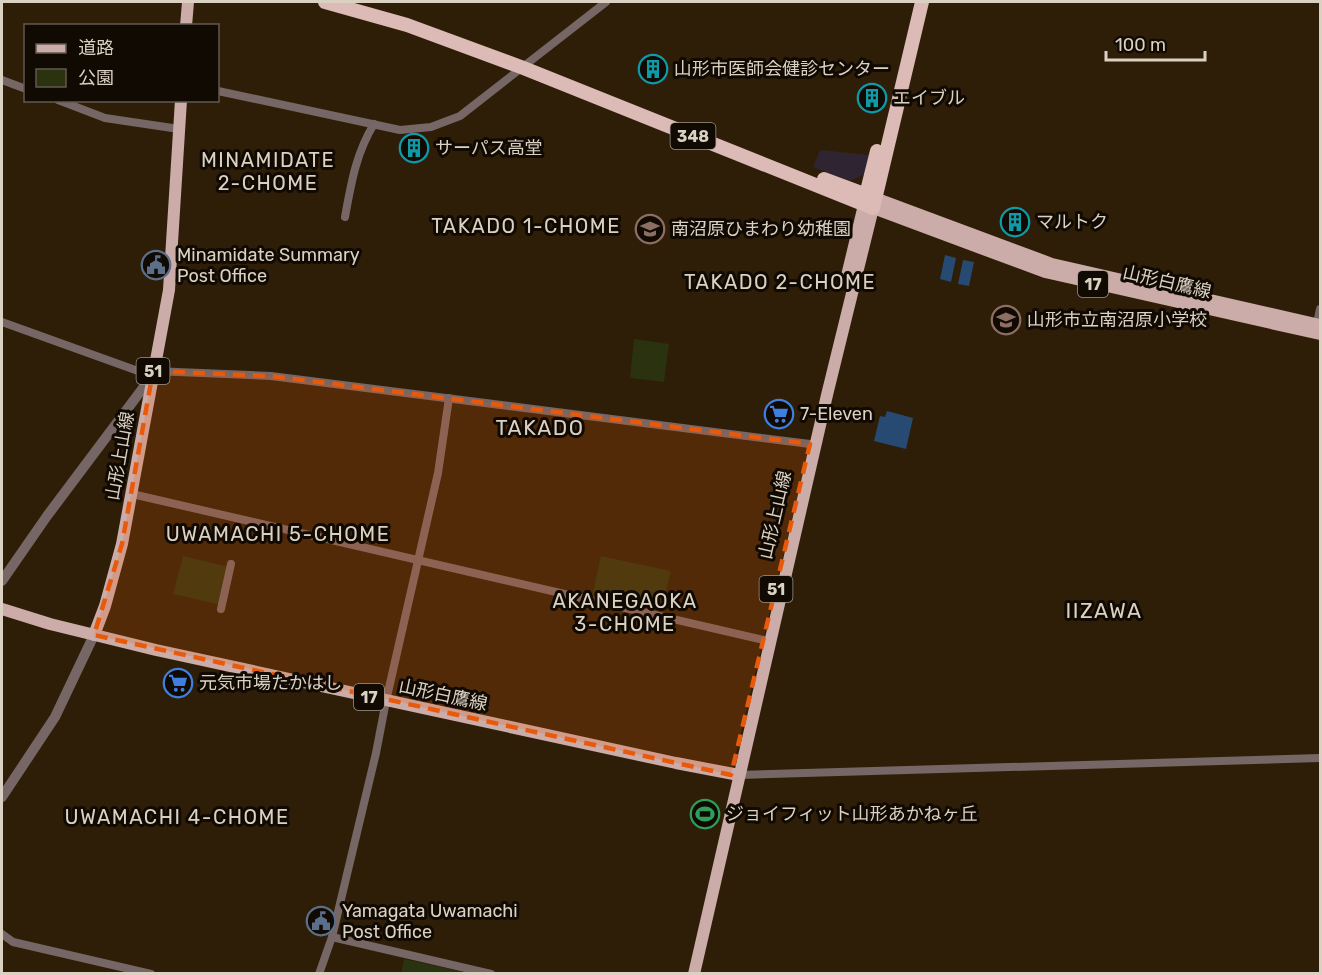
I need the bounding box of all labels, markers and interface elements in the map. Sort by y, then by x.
legend [24,24,219,102]
scale bar [1106,24,1205,62]
text: 100 m [1115,34,1166,56]
text: 道路 [78,37,114,59]
building icon: 山形市医師会健診センター [637,53,669,85]
place label: 山形市医師会健診センター [674,58,890,80]
text: 公園 [78,67,114,89]
building icon: エイブル [856,82,888,114]
place label: エイブル [893,87,965,109]
road number: 348 [670,123,716,149]
building icon: サーパス高堂 [398,132,430,164]
place label: サーパス高堂 [435,137,543,159]
district label: MINAMIDATE 2-CHOME [201,148,335,195]
building icon: マルトク [999,206,1031,238]
place label: マルトク [1036,211,1108,233]
school or university icon: 南沼原ひまわり幼稚園 [634,213,666,245]
district label: TAKADO 1-CHOME [431,214,621,238]
place label: 南沼原ひまわり幼稚園 [671,218,851,240]
place label: Minamidate Summary Post Office [177,244,360,287]
public building icon: Minamidate Summary Post Office [140,249,172,281]
street label: 山形白鷹線 [1121,261,1213,303]
district label: TAKADO 2-CHOME [684,270,876,294]
road number: 17 [1078,271,1108,297]
school or university icon: 山形市立南沼原小学校 [990,304,1022,336]
place label: 山形市立南沼原小学校 [1027,309,1207,331]
road number: 51 [136,358,170,384]
supermarket icon: 7-Eleven [763,398,795,430]
place label: 7-Eleven [800,403,873,425]
street label: 山形上山線 [101,410,139,502]
district label: TAKADO [495,415,585,440]
street label: 山形上山線 [754,469,796,561]
district label: UWAMACHI 5-CHOME [166,522,390,546]
road number: 51 [760,576,792,602]
district label: AKANEGAOKA 3-CHOME [552,589,698,636]
district label: IIZAWA [1066,598,1142,623]
supermarket icon: 元気市場たかはし [162,667,194,699]
place label: 元気市場たかはし [199,672,342,694]
street label: 山形白鷹線 [397,675,489,715]
road number: 17 [354,684,384,710]
sports icon: ジョイフィット山形あかねヶ丘 [689,798,721,830]
place label: ジョイフィット山形あかねヶ丘 [726,803,978,825]
district label: UWAMACHI 4-CHOME [64,805,290,829]
place label: Yamagata Uwamachi Post Office [342,900,518,943]
public building icon: Yamagata Uwamachi Post Office [305,905,337,937]

